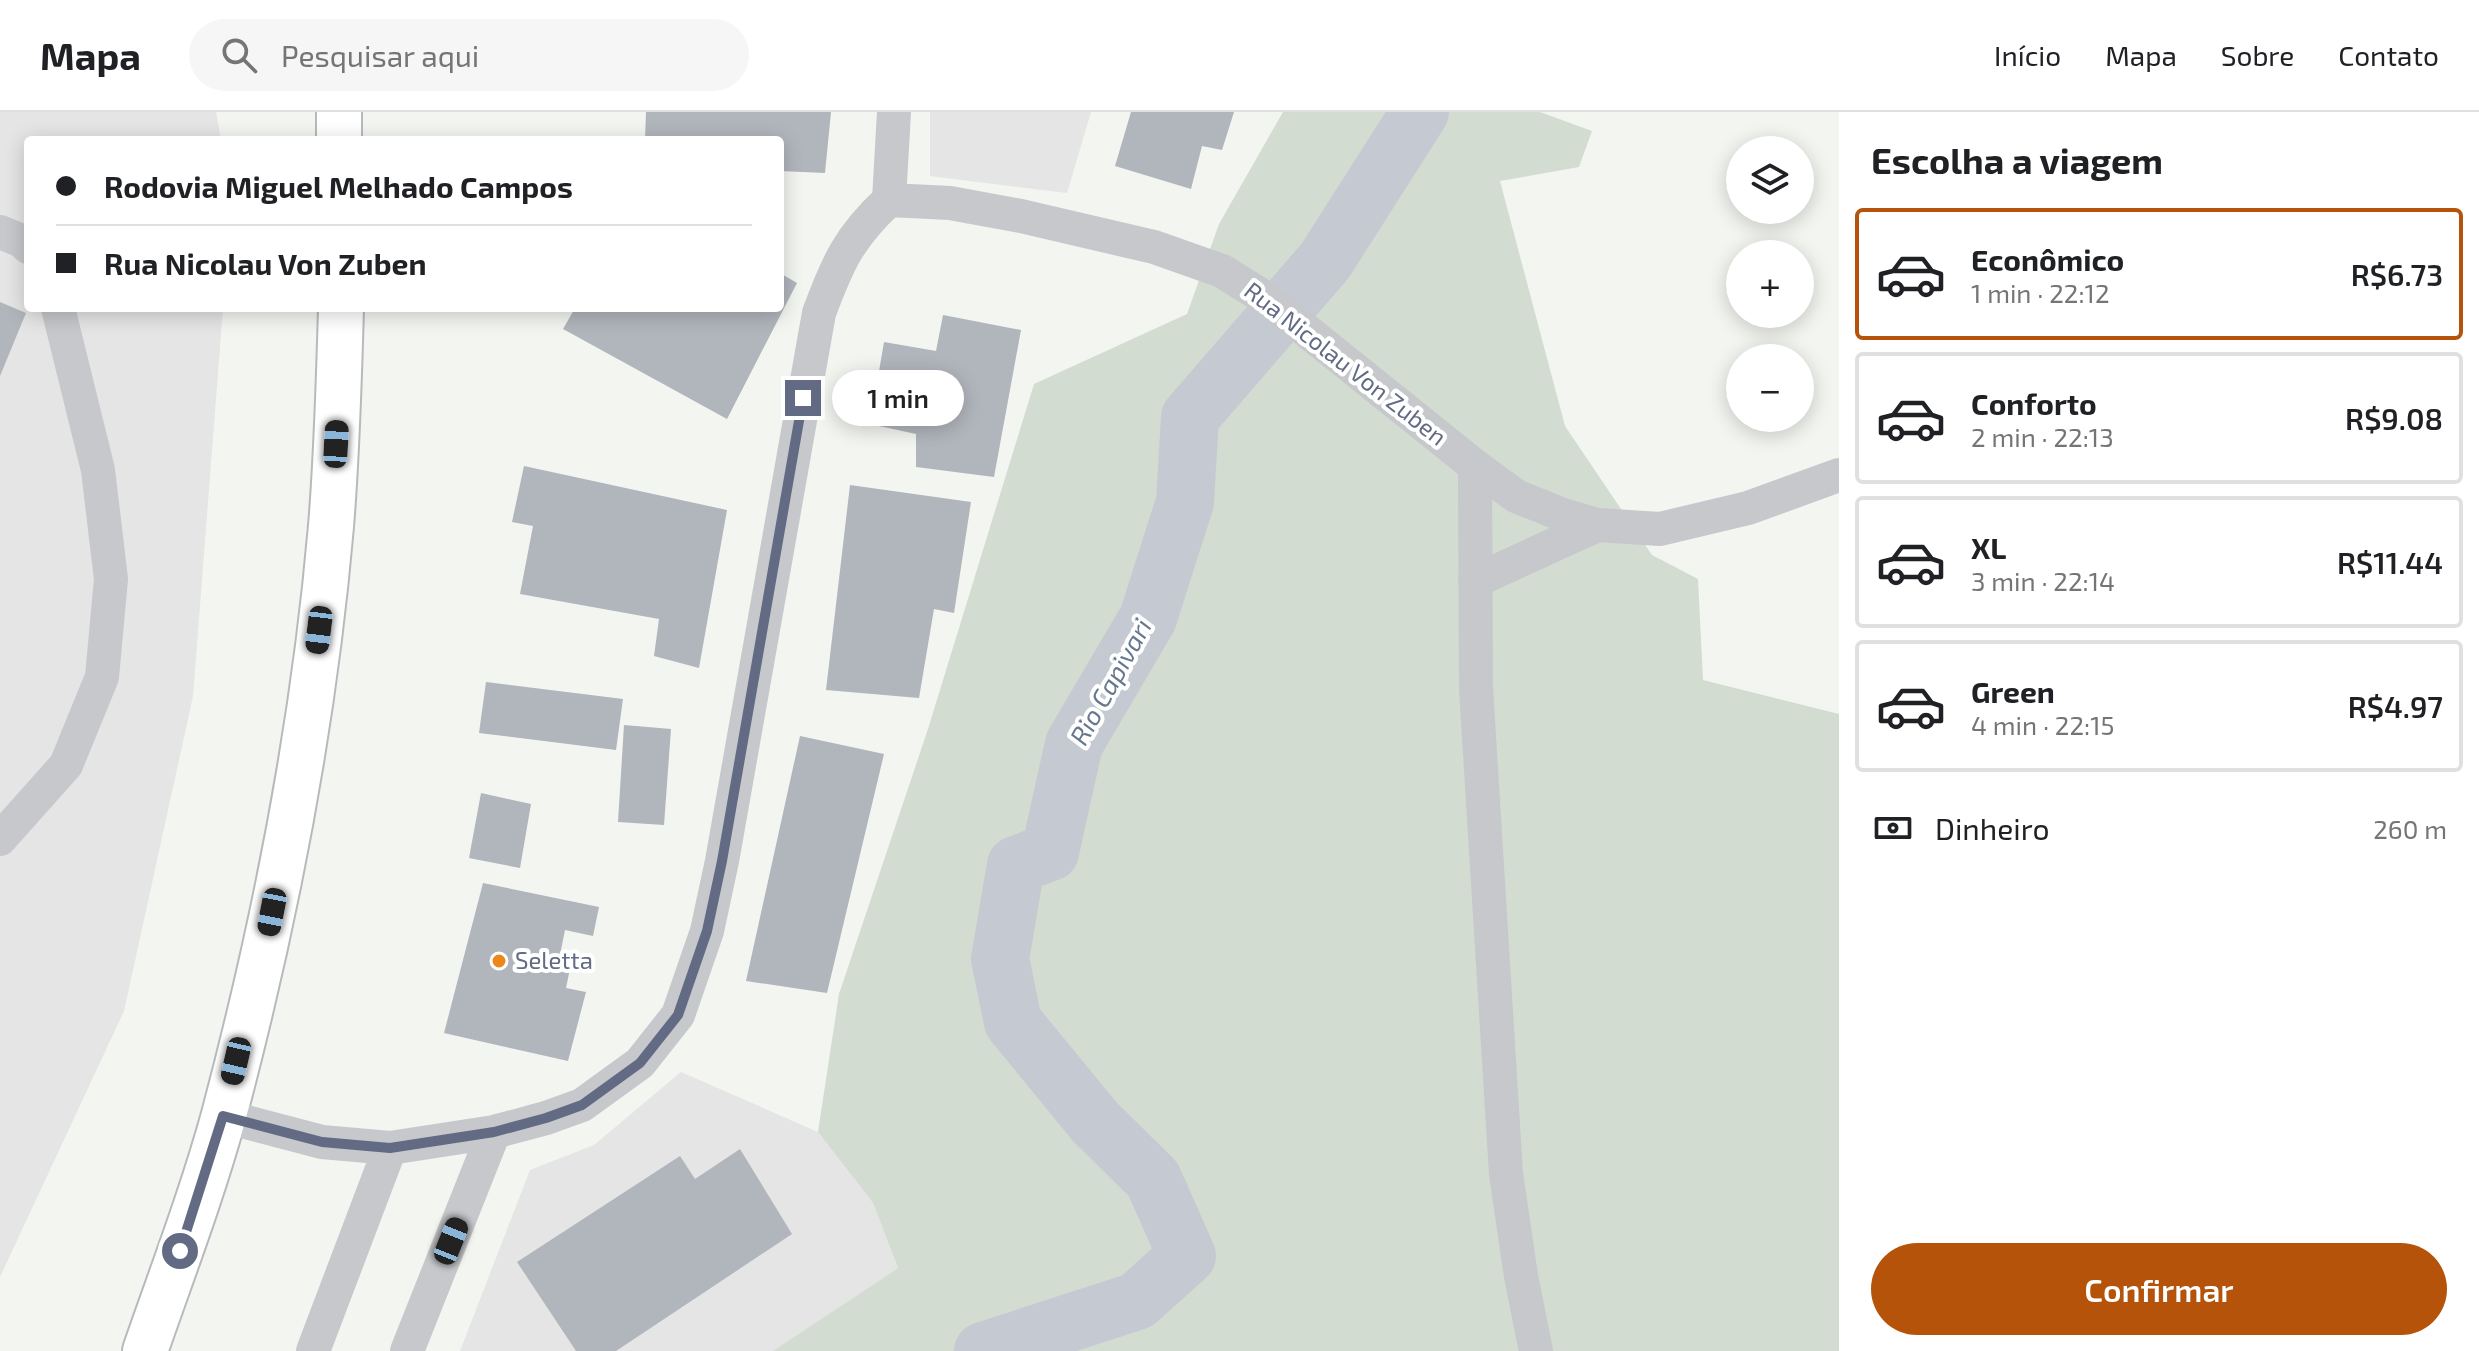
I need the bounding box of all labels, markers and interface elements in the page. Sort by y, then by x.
search box [189,19,749,91]
text: Mapa [40,32,141,78]
icon: search [217,33,261,77]
text: Pesquisar aqui [281,37,479,73]
text: Início [1994,38,2061,72]
text: Mapa [2105,38,2177,72]
text: Sobre [2221,38,2294,72]
text: Contato [2338,38,2439,72]
map controls [1726,136,1814,432]
button: layers [1726,136,1814,224]
text: Escolha a viagem [1871,138,2163,181]
text: Rodovia Miguel Melhado Campos [104,168,573,204]
icon: car [1875,238,1947,310]
button: + [1726,240,1814,328]
text: Econômico [1971,241,2124,277]
text: Rua Nicolau Von Zuben [104,245,426,281]
text: R$6.73 [2351,256,2443,292]
street label: Rua Nicolau Von Zuben [1239,275,1453,451]
text: 1 min · 22:12 [1971,277,2110,308]
button: − [1726,344,1814,432]
callout: 1 min [831,370,963,426]
route end [785,380,821,416]
text: 1 min [867,382,929,413]
icon: car [1875,382,1947,454]
text: Conforto [1971,385,2097,421]
text: R$9.08 [2345,400,2443,436]
car [323,419,349,469]
text: 2 min · 22:13 [1971,421,2114,452]
icon: car [1875,526,1947,598]
text: XL [1971,529,2006,565]
text: R$11.44 [2337,544,2443,580]
text: 3 min · 22:14 [1971,565,2115,596]
car [304,605,334,655]
water label: Rio Capivari [1062,613,1157,750]
icon: car [1875,670,1947,742]
text: Green [1971,673,2055,709]
text: R$4.97 [2348,688,2443,724]
text: 4 min · 22:15 [1971,709,2115,740]
icon: cash [1871,806,1915,850]
text: Dinheiro [1935,810,2049,846]
text: 260 m [2373,813,2447,844]
car [256,886,288,938]
place label: Seletta [515,945,593,974]
marker: Seletta [490,952,508,970]
car [219,1035,253,1087]
car [431,1214,471,1268]
route start [162,1233,198,1269]
button: Confirmar [1871,1243,2447,1335]

